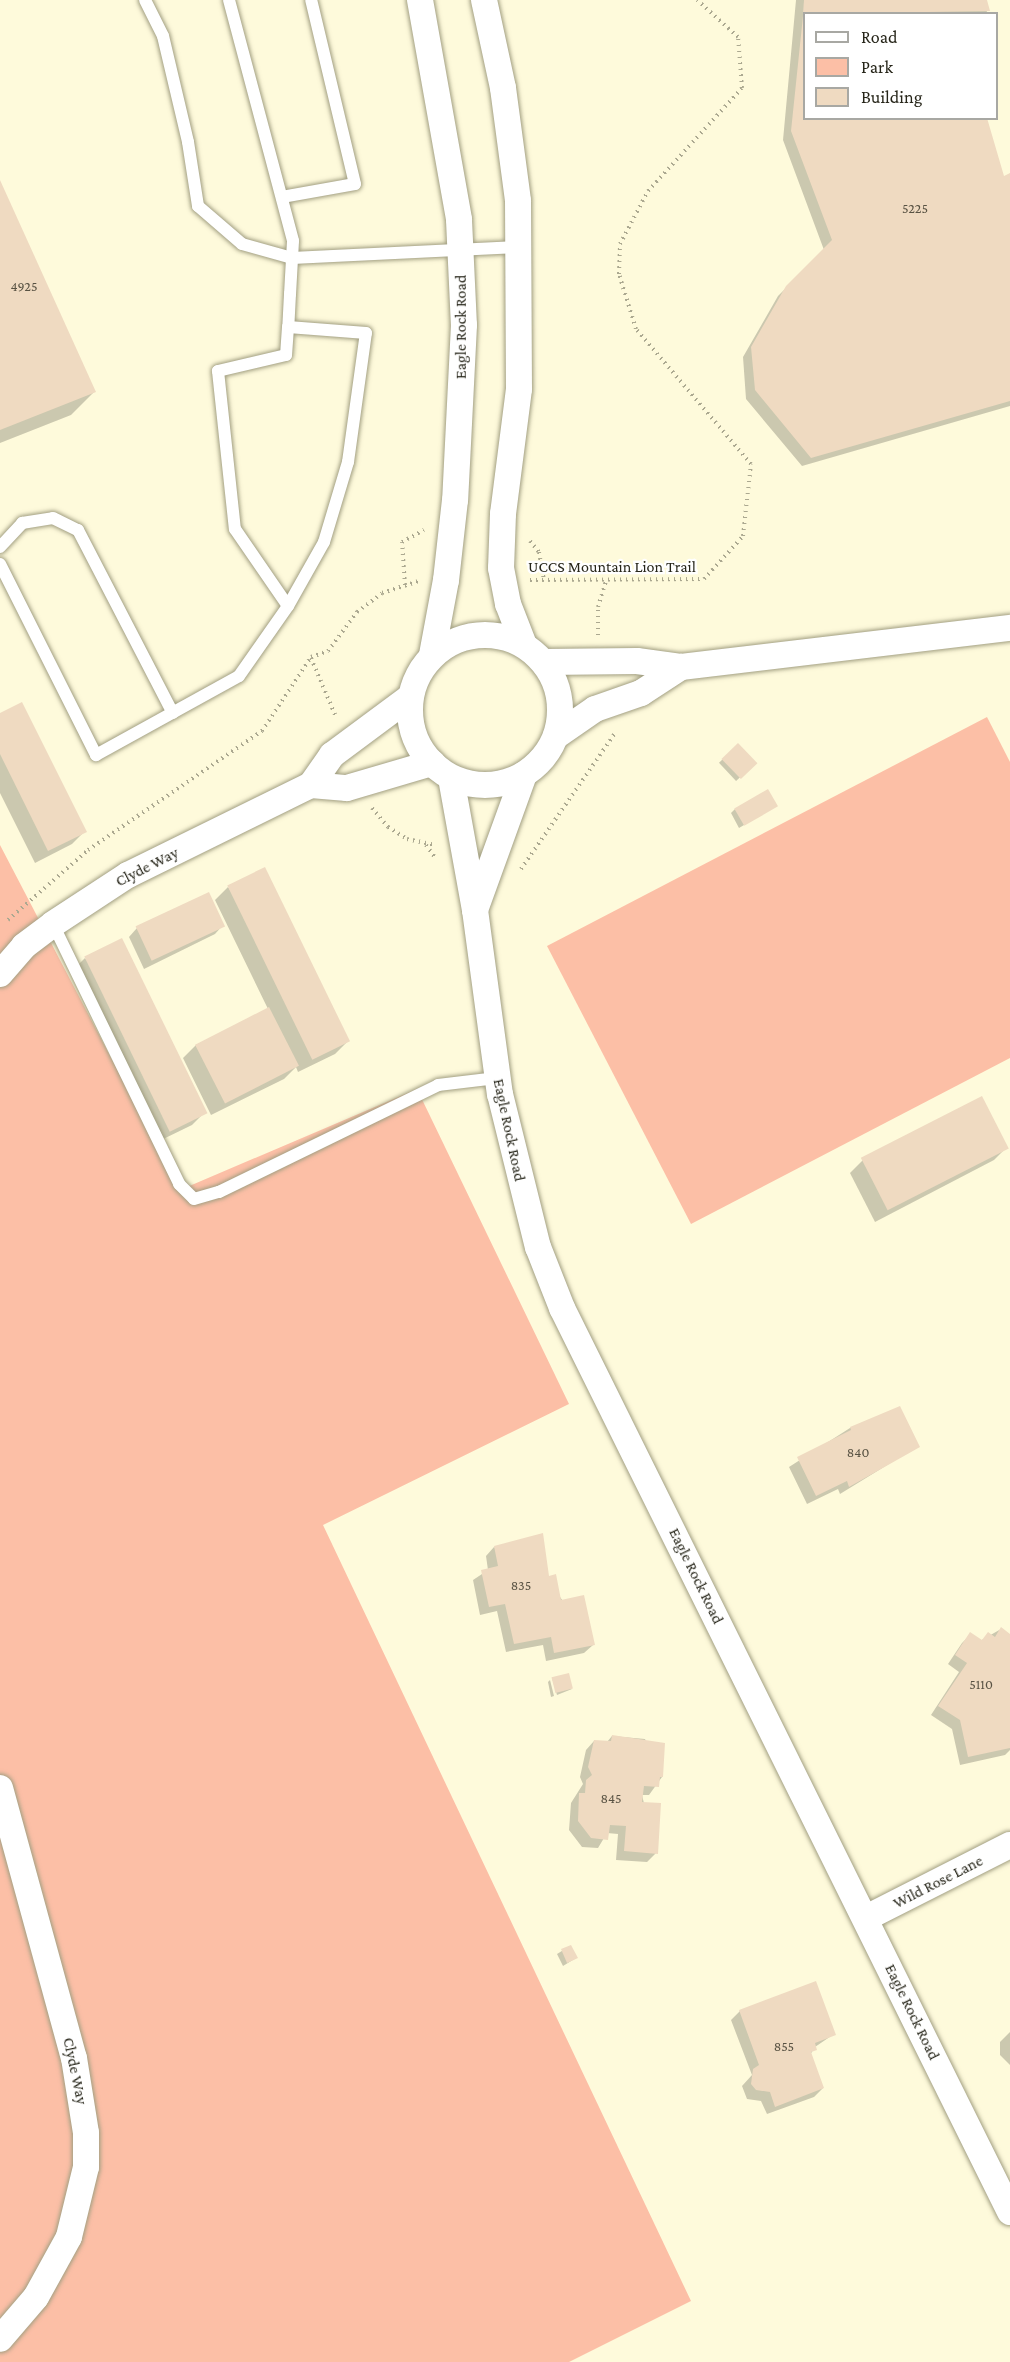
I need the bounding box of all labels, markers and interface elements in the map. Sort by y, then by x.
legend [803,12,998,120]
text: Road [861,27,898,47]
text: Park [861,57,893,77]
text: Building [861,87,922,107]
house number: 5225 [902,200,928,216]
street label: Eagle Rock Road [451,275,471,379]
house number: 4925 [10,278,38,294]
street label: UCCS Mountain Lion Trail [528,557,696,577]
street label: Clyde Way [112,843,182,891]
street label: Eagle Rock Road [489,1077,529,1183]
house number: 840 [847,1444,869,1460]
street label: Eagle Rock Road [665,1525,727,1627]
house number: 835 [511,1577,531,1593]
house number: 5110 [969,1676,993,1692]
house number: 845 [600,1790,622,1806]
street label: Wild Rose Lane [890,1851,986,1913]
street label: Eagle Rock Road [881,1961,943,2063]
street label: Clyde Way [59,2036,91,2106]
house number: 855 [774,2038,794,2054]

